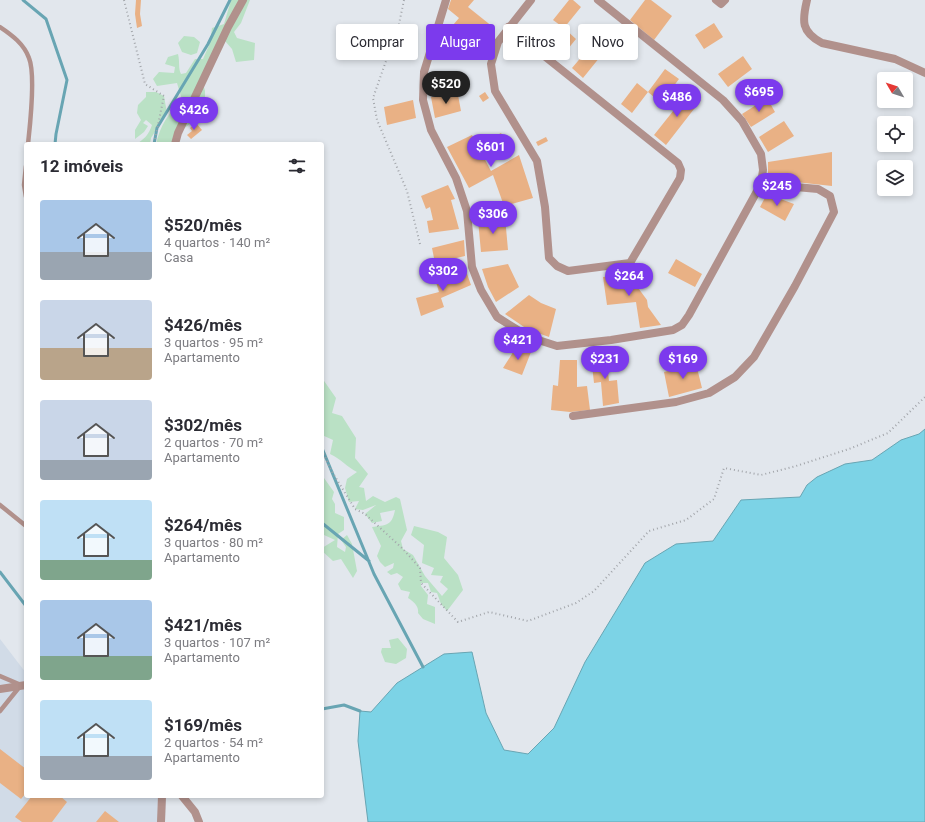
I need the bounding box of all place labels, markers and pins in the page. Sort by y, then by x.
pin: $520 [422,71,470,105]
pin: $695 [735,79,783,113]
pin: $486 [653,84,701,118]
pin: $426 [170,97,218,131]
pin: $601 [467,134,515,168]
pin: $245 [753,173,801,207]
pin: $306 [469,201,517,235]
pin: $302 [419,258,467,292]
pin: $264 [605,263,653,297]
pin: $421 [494,327,542,361]
pin: $231 [581,346,629,380]
pin: $169 [659,346,707,380]

